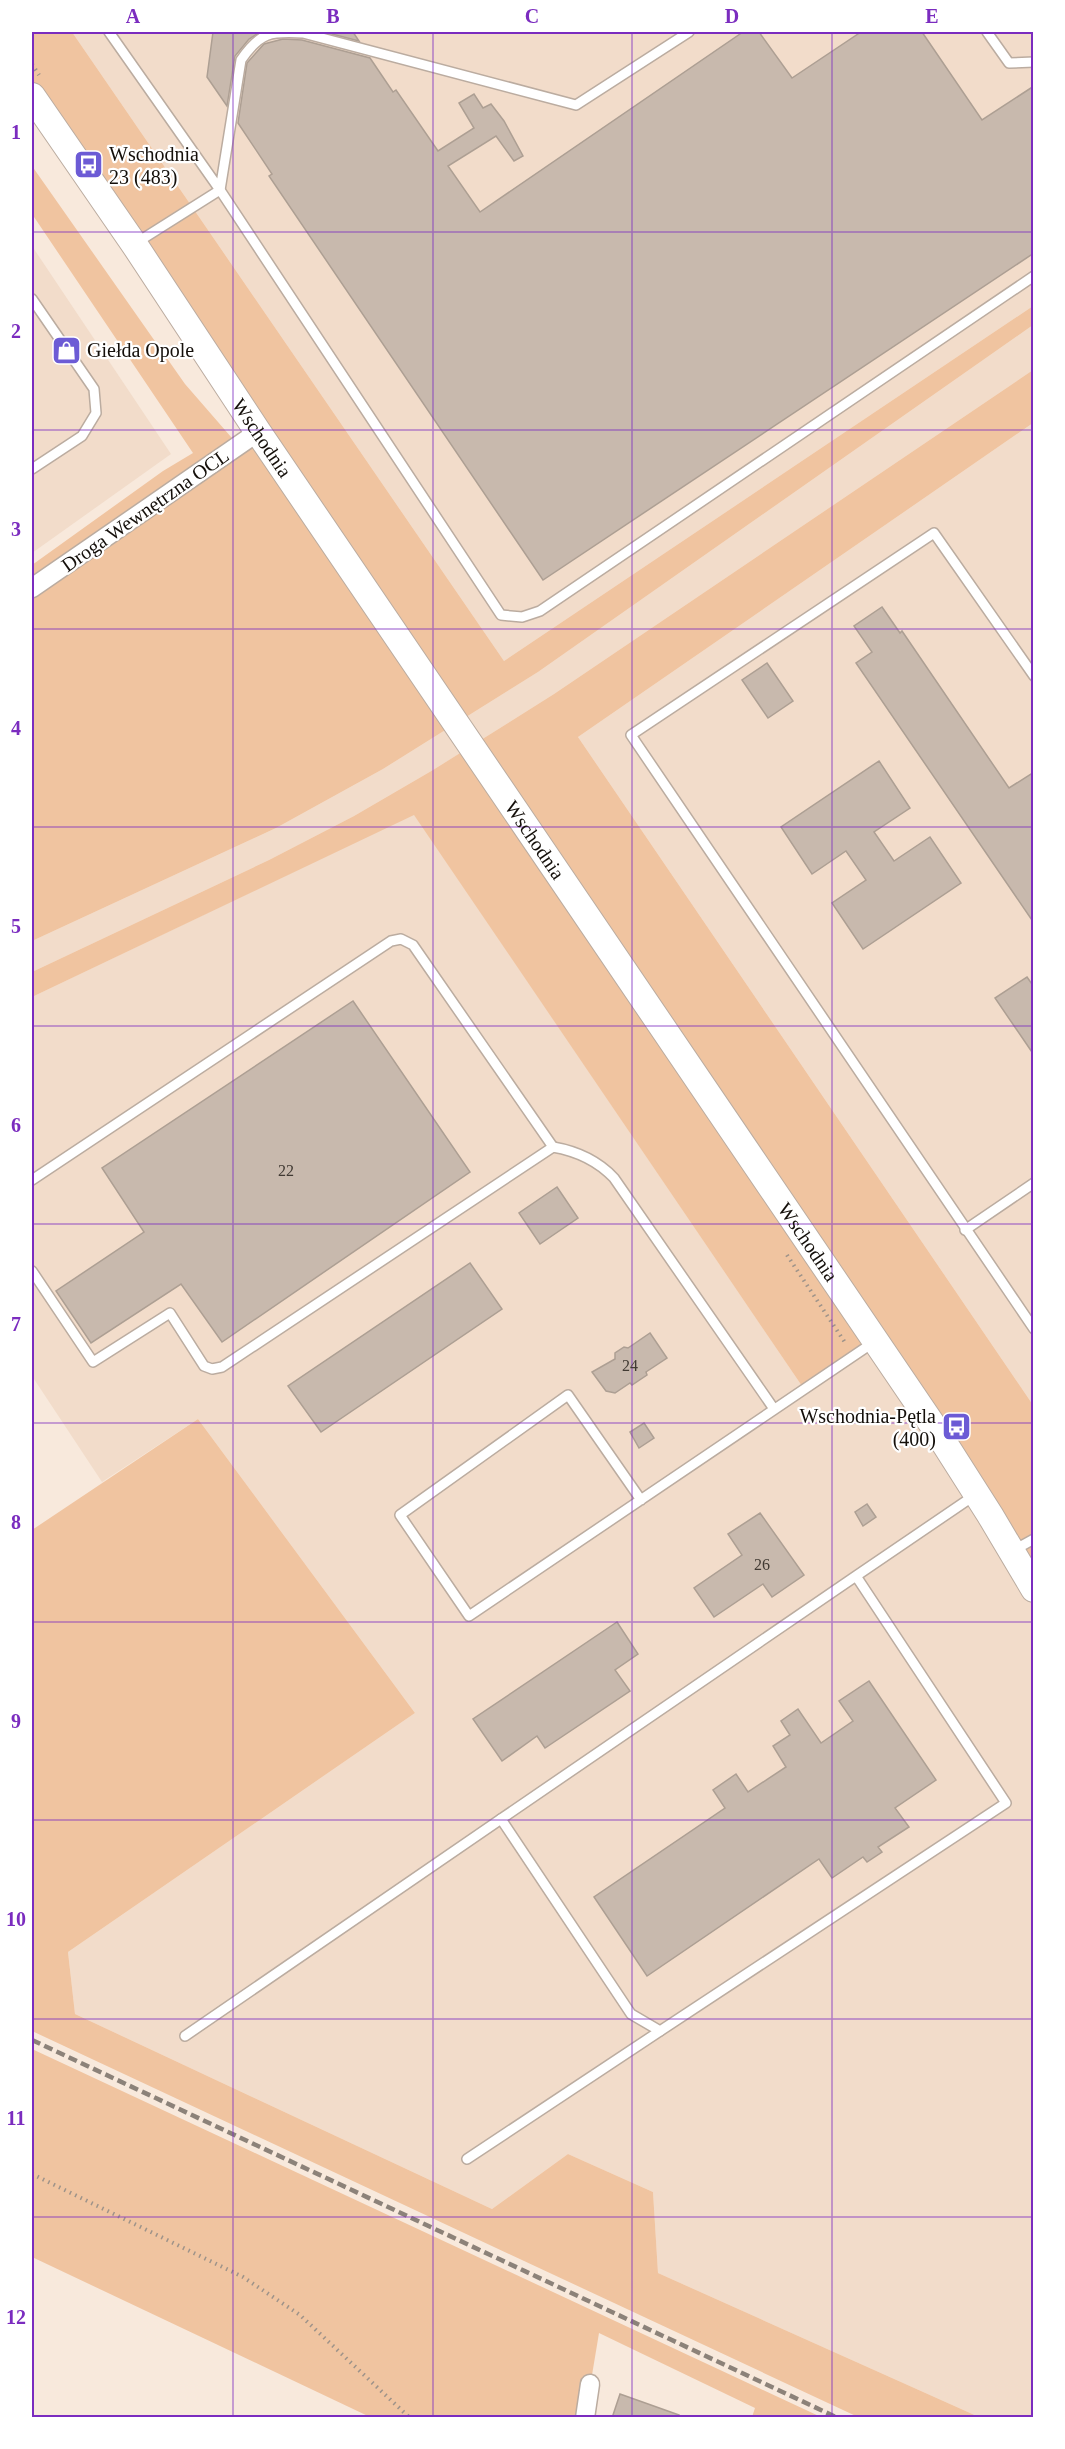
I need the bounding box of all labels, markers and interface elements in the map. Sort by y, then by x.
text: A [126,5,141,27]
text: B [326,5,340,27]
text: C [525,5,539,27]
text: D [725,5,739,27]
text: E [925,5,939,27]
text: 1 [11,121,21,143]
place label: Wschodnia 23 (483) [109,143,199,189]
bus stop icon: Wschodnia 23 (483) [72,149,104,181]
text: 2 [11,320,21,342]
shop icon: Giełda Opole [50,334,82,366]
place label: Giełda Opole [87,339,194,362]
street label: Wschodnia [228,394,296,481]
street label: Droga Wewnętrzna OCL [57,444,233,577]
text: 3 [11,518,21,540]
text: 4 [11,717,21,739]
street label: Wschodnia [501,796,570,883]
text: 5 [11,915,21,937]
text: 6 [11,1114,21,1136]
house number: 22 [278,1162,294,1179]
street label: Wschodnia [774,1198,843,1285]
text: 7 [11,1313,21,1335]
house number: 24 [622,1357,638,1374]
place label: Wschodnia-Pętla (400) [799,1405,936,1451]
bus stop icon: Wschodnia-Pętla (400) [941,1411,973,1443]
text: 8 [11,1511,21,1533]
house number: 26 [754,1556,770,1573]
text: 9 [11,1710,21,1732]
text: 10 [6,1908,26,1930]
text: 11 [7,2107,25,2129]
text: 12 [6,2306,26,2328]

